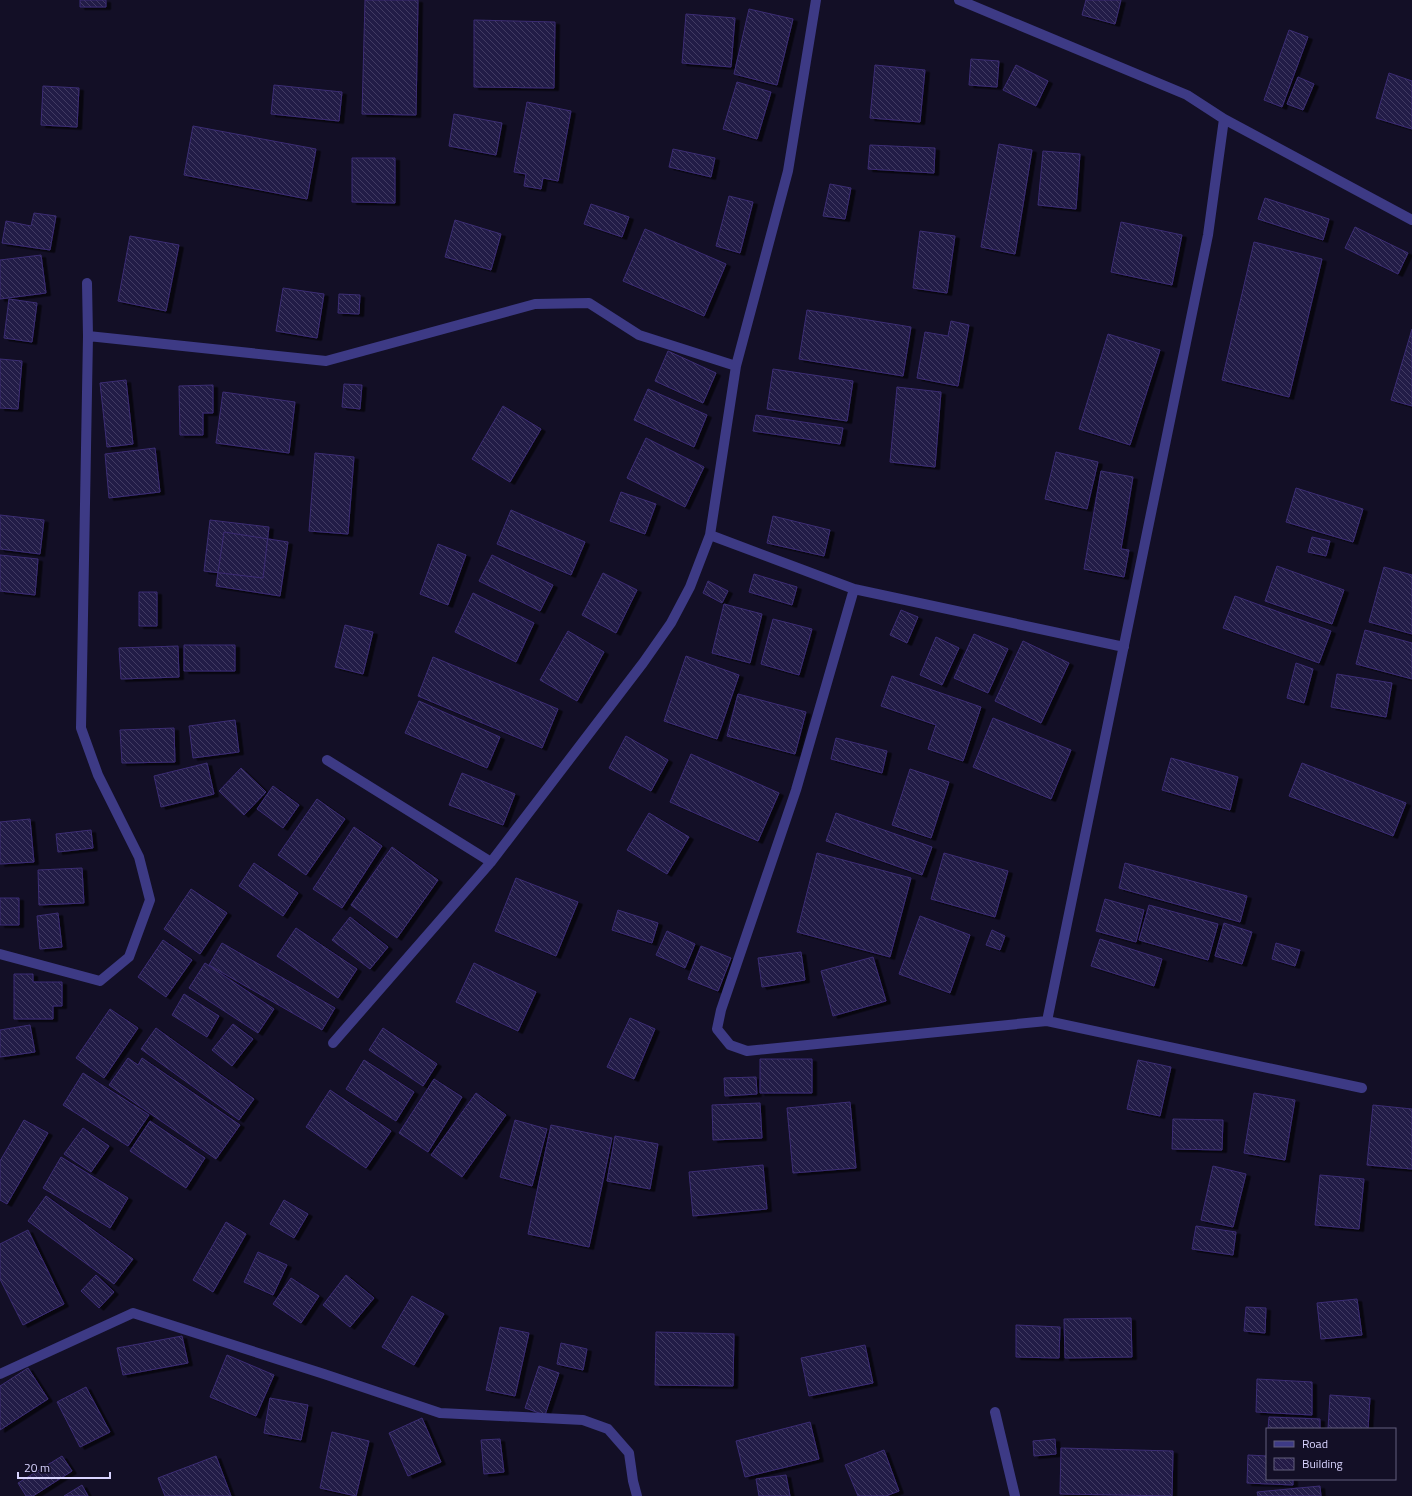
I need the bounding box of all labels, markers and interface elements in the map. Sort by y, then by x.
legend [1266,1428,1396,1480]
text: Road [1302,1434,1328,1453]
scale bar [18,1454,110,1480]
text: Building [1302,1454,1343,1473]
text: 20 m [24,1458,50,1477]

